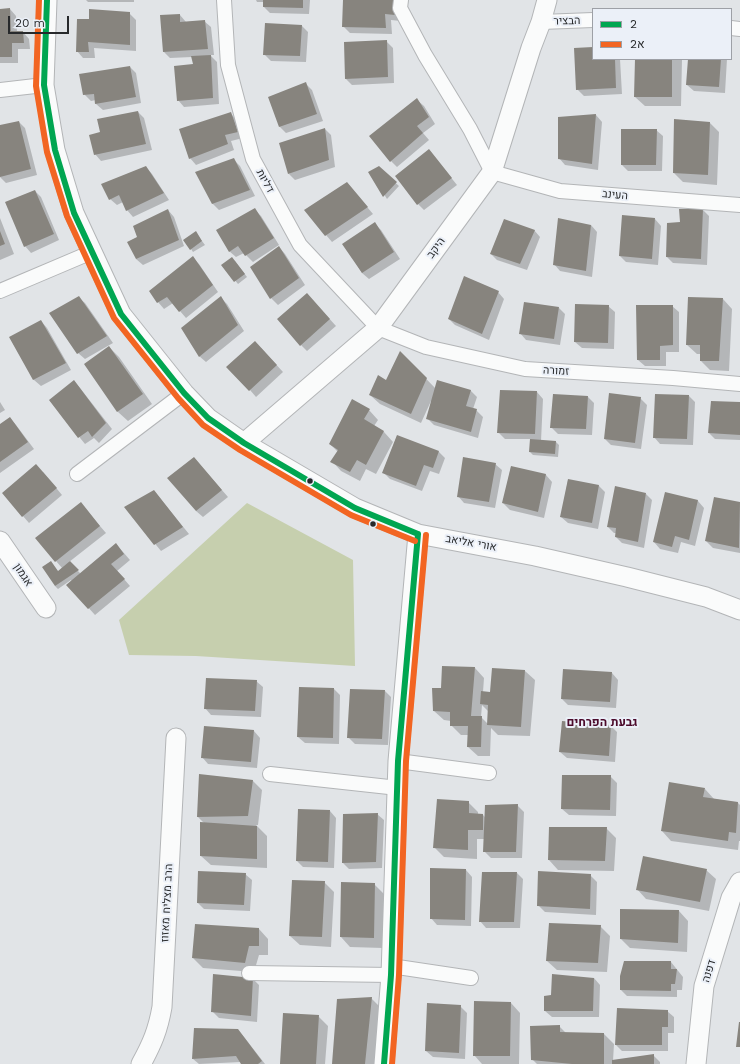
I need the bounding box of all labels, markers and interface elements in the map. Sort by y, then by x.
scale bar [10,8,71,34]
legend [592,8,732,60]
street label: הבציר [553,14,581,28]
text: 20 m [15,16,45,30]
text: 2 [630,17,637,31]
text: 2א [630,37,645,51]
street label: דליות [253,167,277,195]
street label: העינב [602,187,628,203]
street label: היקב [424,235,448,261]
street label: זמורה [543,364,569,378]
unlabelled marker [305,476,315,486]
unlabelled marker [368,519,378,529]
street label: אורי אליאב [444,532,498,554]
street label: אגמון [11,561,35,589]
district label: גבעת הפרחים [566,715,638,729]
street label: הרב מצליח מאזוז [158,863,176,943]
street label: דפנה [699,958,719,984]

